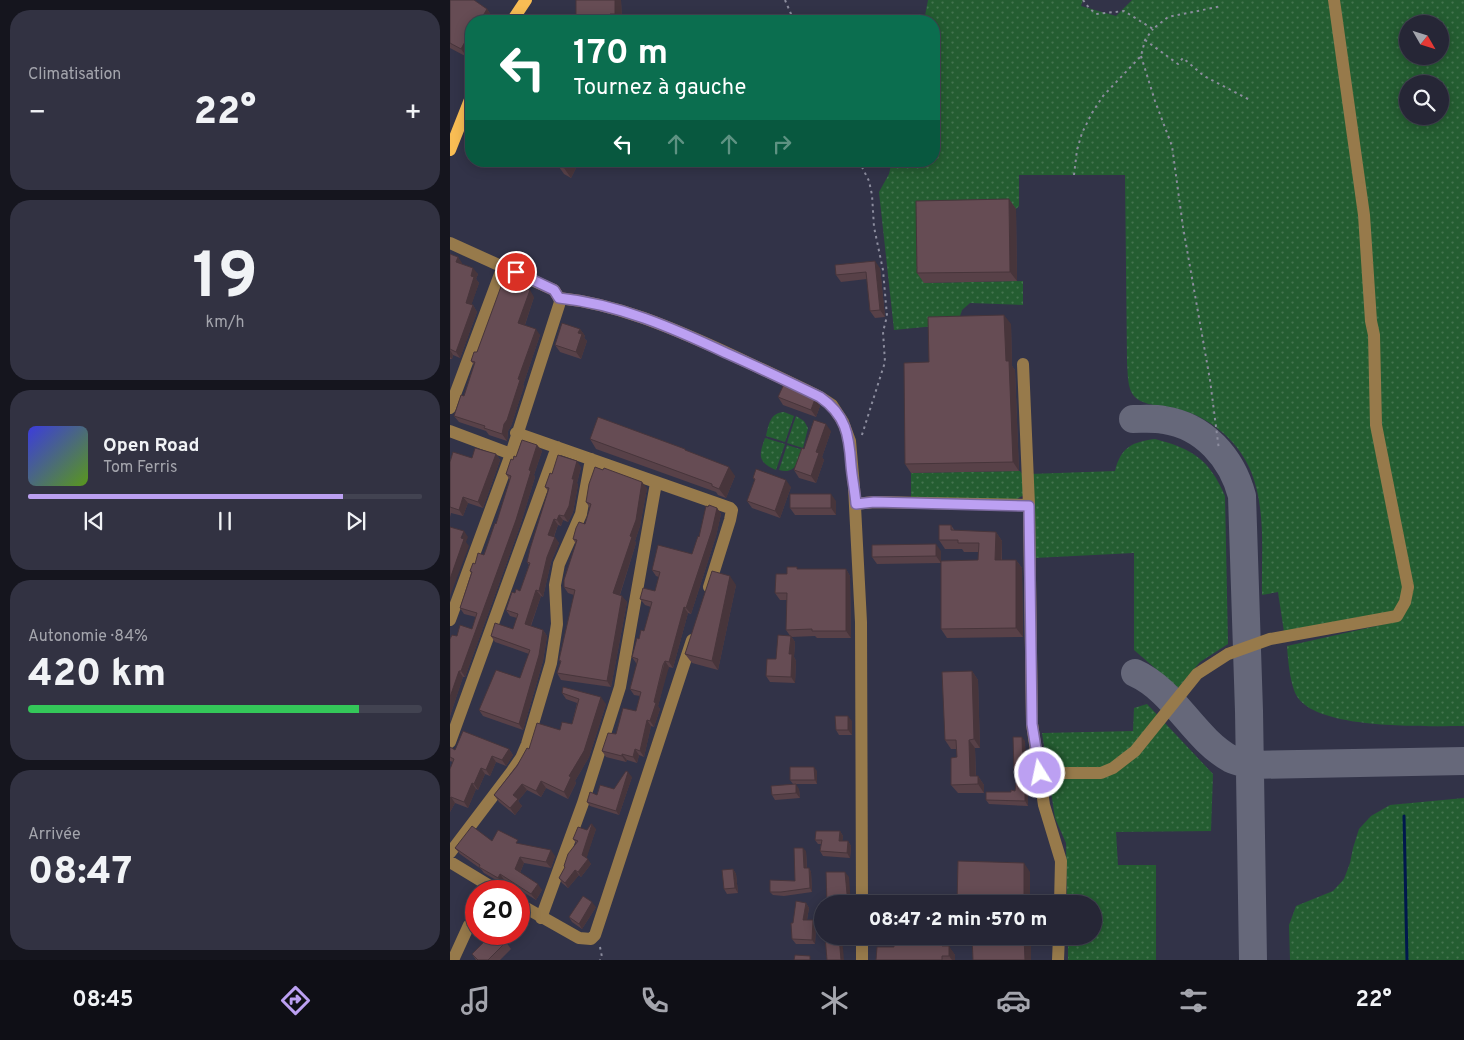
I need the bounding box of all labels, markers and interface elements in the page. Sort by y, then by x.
north arrow [1399,15,1449,65]
map controls [1399,15,1449,125]
text: 170 m [573,32,668,76]
icon: left [490,35,555,100]
text: Climatisation [28,65,121,85]
text: Tournez à gauche [573,75,746,102]
button: search [1399,75,1449,125]
text: 22° [194,89,256,138]
text: − [28,96,46,132]
text: + [404,96,422,132]
icon: left [609,130,637,158]
icon: ahead [662,130,690,158]
icon: ahead [715,130,743,158]
icon: right [768,130,796,158]
text: 19 [192,239,258,321]
pin [495,251,537,293]
icon: arrive [502,258,530,286]
text: km/h [206,313,244,333]
text: Open Road [103,434,199,458]
text: Tom Ferris [103,458,177,478]
icon: previous [80,507,108,535]
icon: pause [211,507,239,535]
icon: next [342,507,370,535]
text: Autonomie · 84% [28,627,148,647]
text: 420 km [28,651,166,700]
position arrow [1013,746,1065,798]
text: Arrivée [28,825,81,845]
text: 08:47 [28,849,132,898]
speed limit sign: 20 [465,880,530,945]
text: 08:47 · 2 min · 570 m [869,908,1047,932]
icon: directions [278,983,313,1018]
icon: music [458,983,493,1018]
icon: phone [637,983,672,1018]
icon: climate [817,983,852,1018]
icon: car [996,983,1031,1018]
icon: filters [1176,983,1211,1018]
text: 08:45 [72,987,134,1014]
text: 22° [1356,987,1392,1014]

